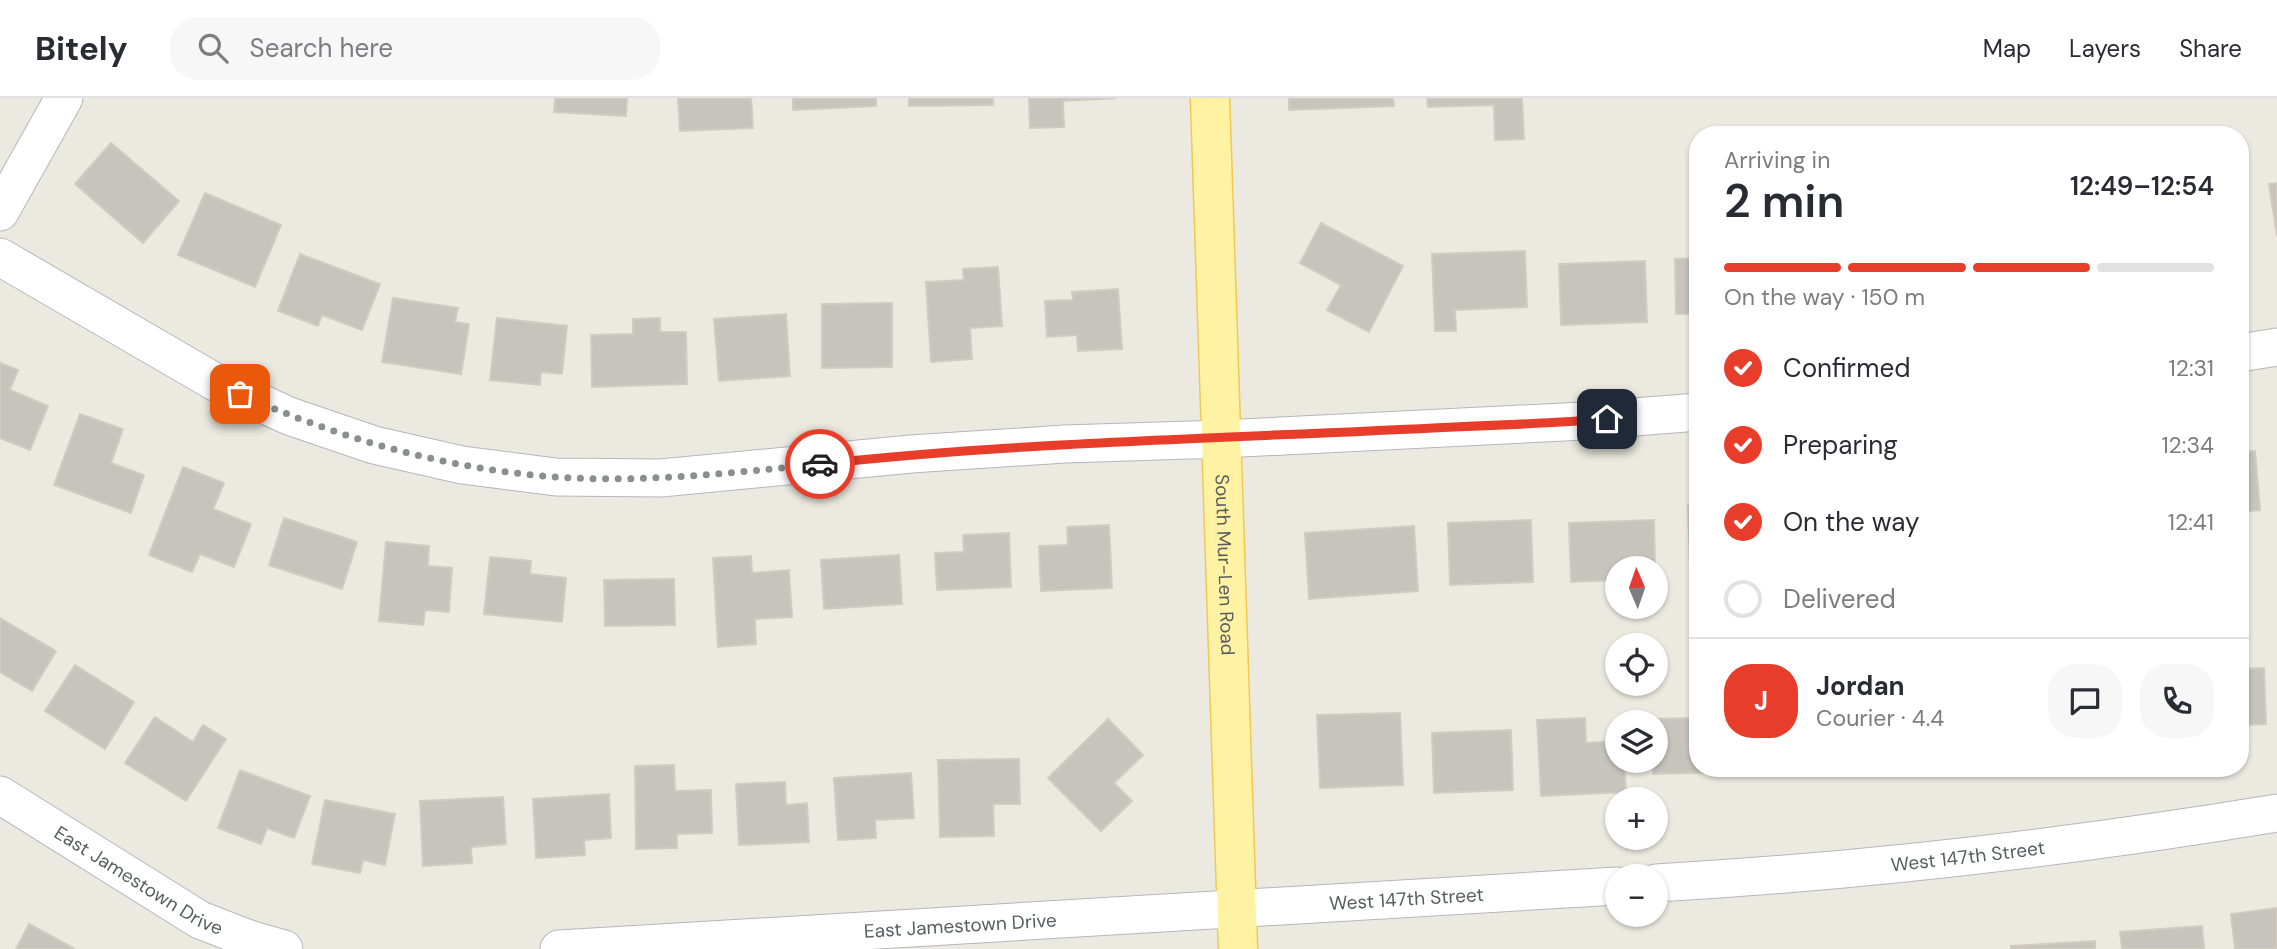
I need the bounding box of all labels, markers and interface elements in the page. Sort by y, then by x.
search box [170,17,660,80]
text: Bitely [35,27,128,70]
icon: search [194,29,232,67]
text: Search here [250,31,393,65]
text: Map [1983,33,2031,64]
text: Layers [2069,33,2141,64]
text: Share [2179,33,2242,64]
text: Arriving in [1724,145,1830,175]
text: 12:49–12:54 [2070,169,2214,203]
text: 2 min [1724,171,1844,231]
text: On the way · 150 m [1724,282,1925,312]
icon: check [1724,349,1762,387]
text: Confirmed [1783,351,1910,385]
text: 12:31 [2169,353,2214,383]
pin [210,364,270,424]
icon: bag [221,375,259,413]
pin [1577,389,1637,449]
icon: home [1588,400,1626,438]
icon: check [1724,426,1762,464]
text: Preparing [1783,428,1898,462]
courier [785,429,855,499]
text: 12:34 [2161,430,2214,460]
icon: car [801,445,839,483]
street label: South Mur-Len Road [1210,474,1241,656]
icon: check [1724,503,1762,541]
text: On the way [1783,505,1919,539]
text: 12:41 [2168,507,2214,537]
north arrow [1605,556,1668,620]
map controls [1605,556,1668,927]
text: Delivered [1783,582,1896,616]
button: locate [1605,633,1668,696]
button: chat [2048,664,2122,738]
button: phone [2140,664,2214,738]
text: Jordan [1816,669,1905,703]
text: J [1754,684,1768,718]
text: Courier · 4.4 [1816,703,1944,733]
button: layers [1605,710,1668,773]
button: + [1605,787,1668,850]
street label: East Jamestown Drive [50,820,227,940]
street label: West 147th Street [1890,835,2046,877]
button: − [1605,864,1668,927]
street label: West 147th Street [1328,881,1485,916]
street label: East Jamestown Drive [863,907,1057,943]

